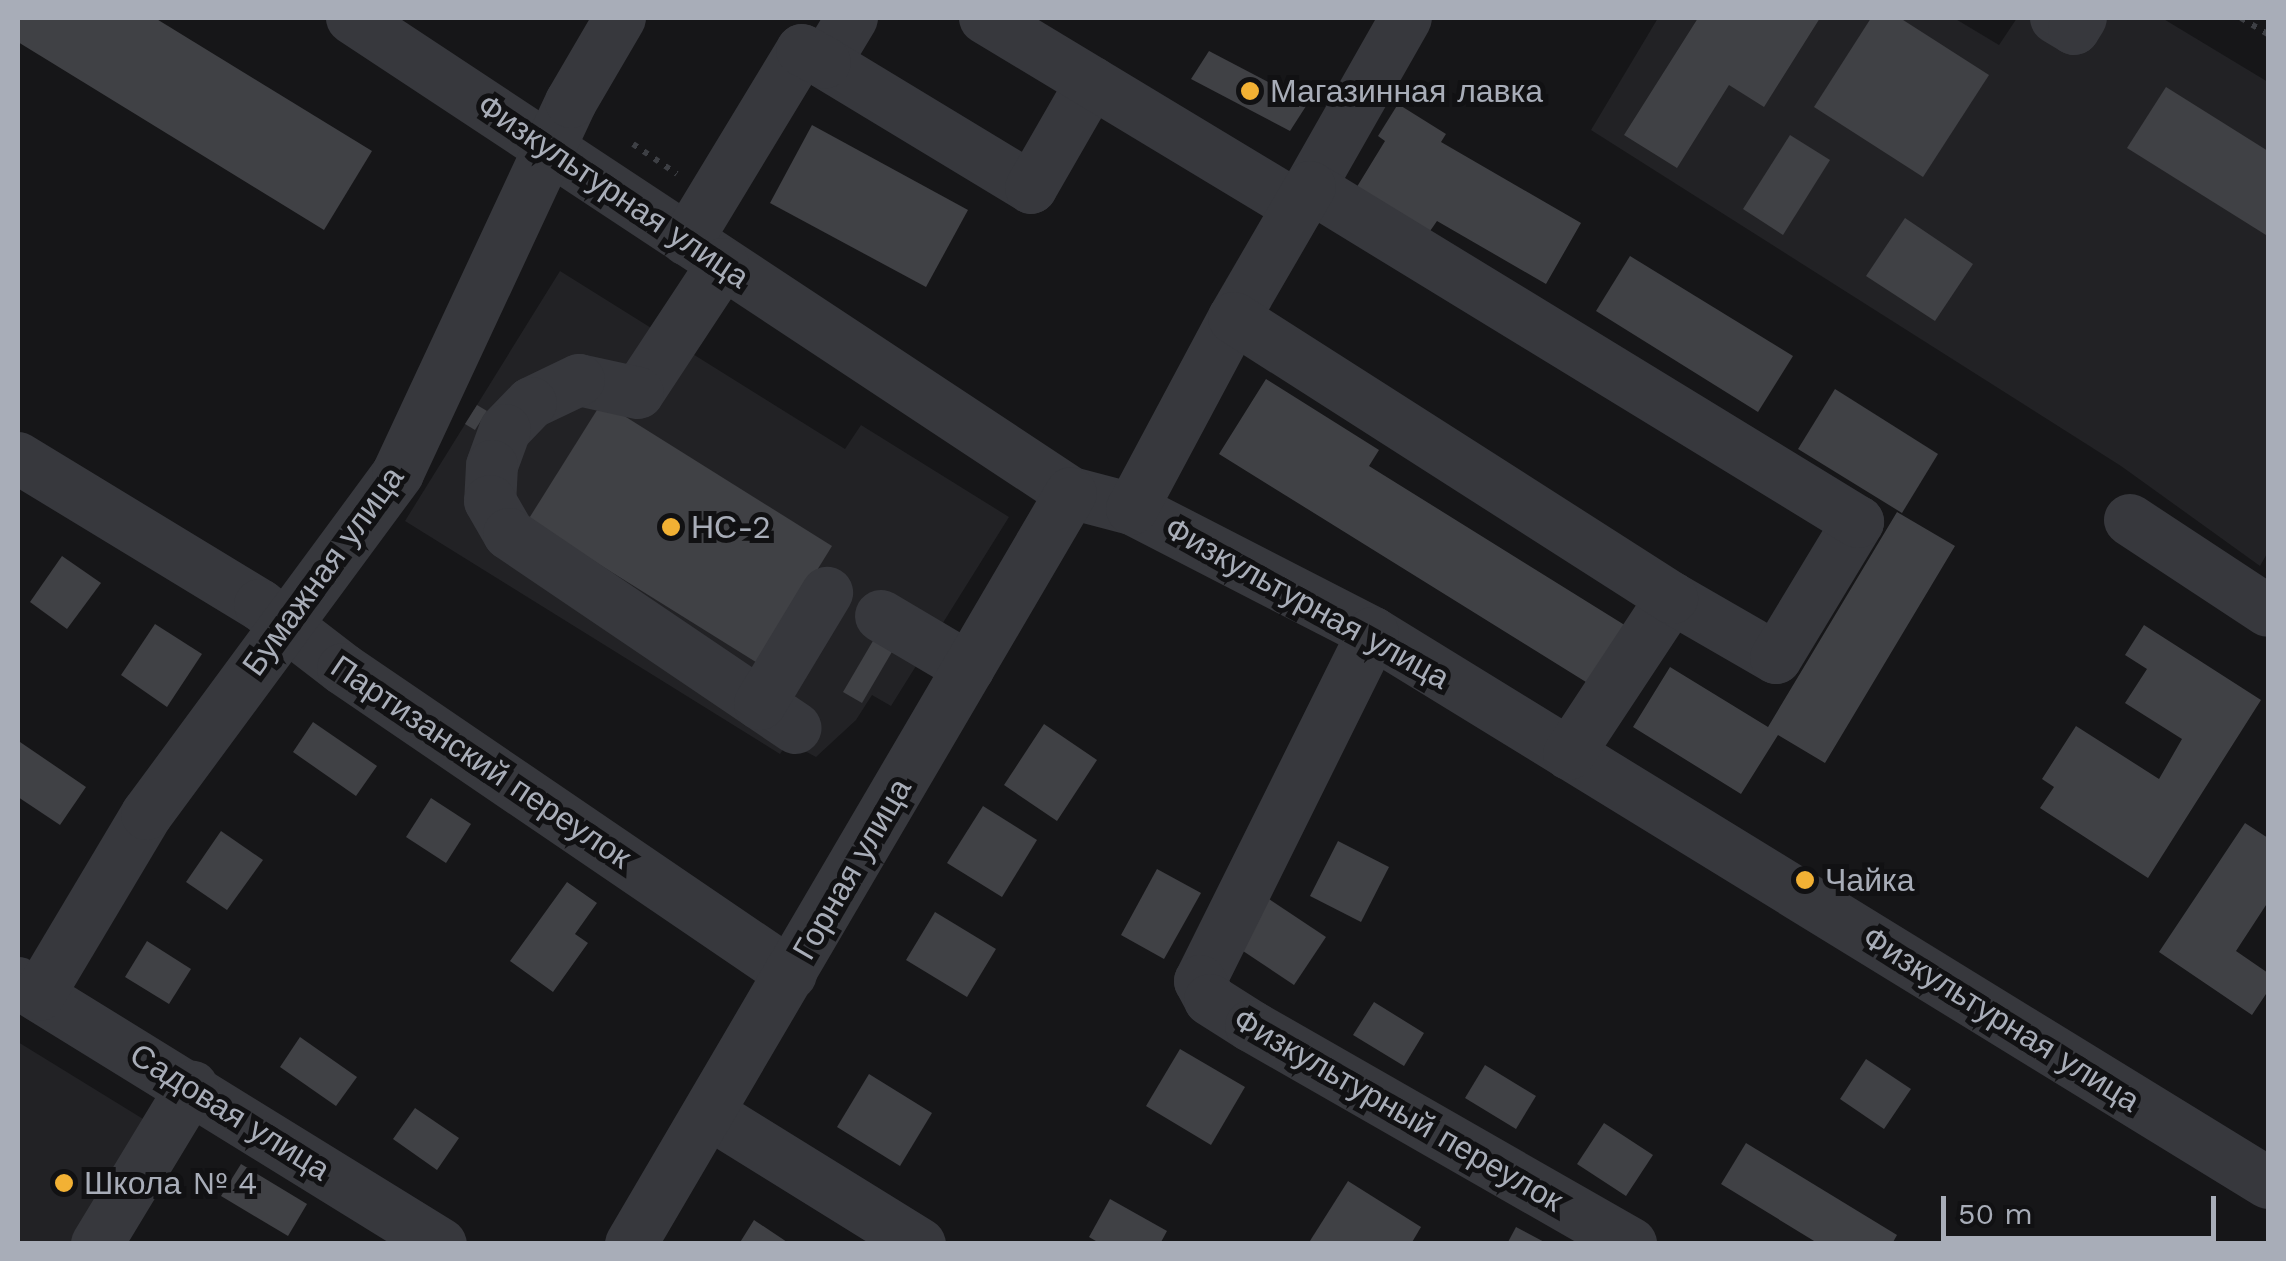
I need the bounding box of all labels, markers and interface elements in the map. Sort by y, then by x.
place label: Магазинная лавка [1270,72,1543,110]
marker: Магазинная лавка [1239,80,1261,102]
street label: Физкультурная улица [470,86,756,296]
street label: Бумажная улица [234,459,412,683]
place label: НС-2 [691,508,771,546]
street label: Физкультурная улица [1158,509,1456,697]
marker: НС-2 [660,516,682,538]
street label: Партизанский переулок [324,647,638,877]
street label: Горная улица [785,772,919,966]
place label: Чайка [1825,861,1914,899]
marker: Чайка [1794,869,1816,891]
street label: Физкультурная улица [1855,918,2147,1120]
street label: Физкультурный переулок [1227,1000,1569,1220]
street label: Садовая улица [123,1035,337,1189]
place label: Школа № 4 [84,1164,258,1202]
marker: Школа № 4 [53,1172,75,1194]
scale bar [1946,1176,2221,1238]
text: 50 m [1958,1196,2033,1231]

